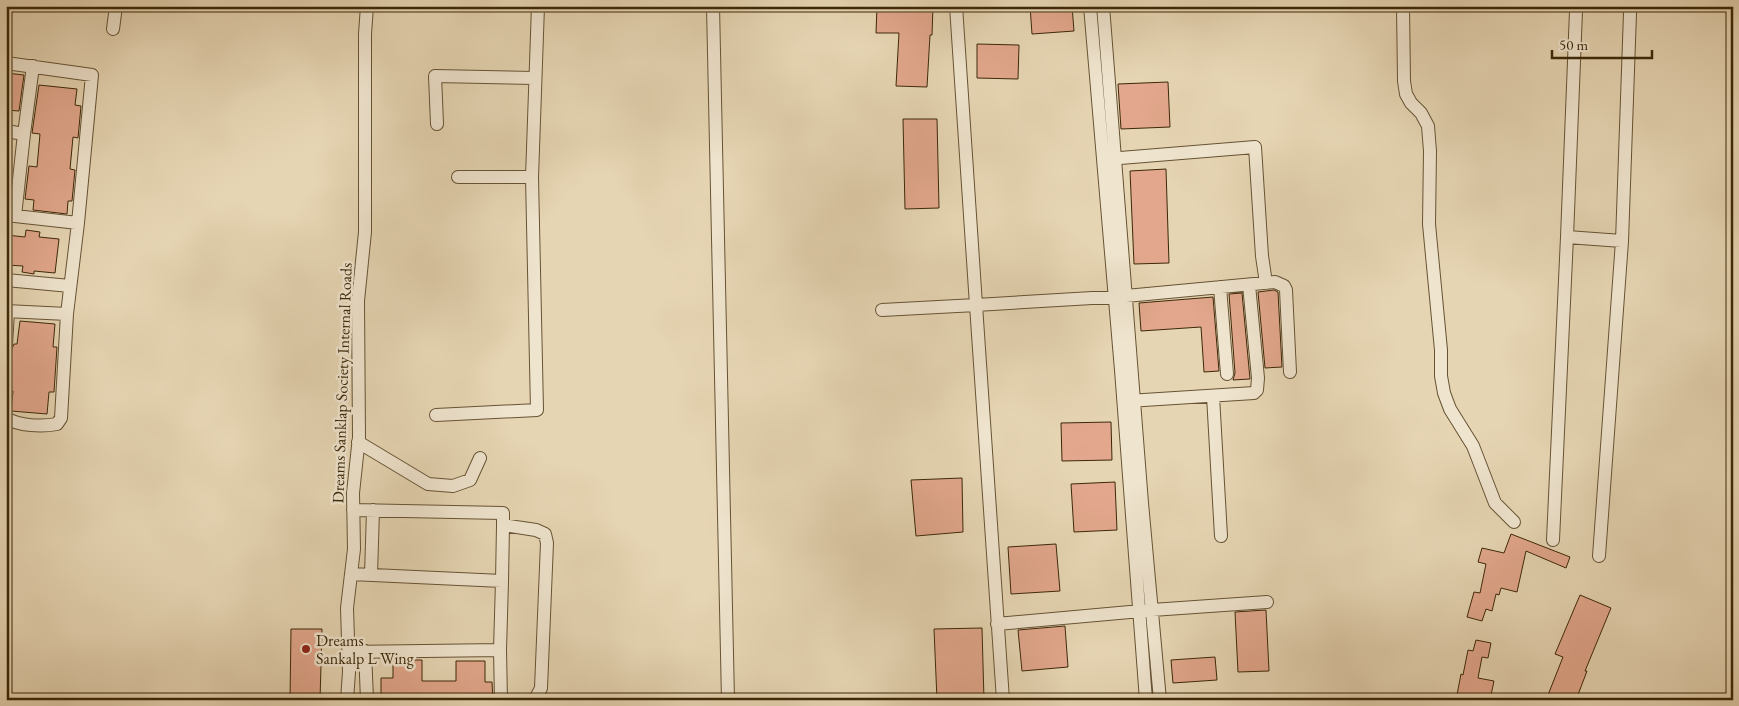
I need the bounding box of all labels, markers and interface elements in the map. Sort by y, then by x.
scale bar [1552,28,1652,60]
text: 50 m [1559,35,1588,54]
street label: Dreams Sanklap Society Internal Roads [327,262,357,504]
place label: Dreams Sankalp L Wing [316,630,415,669]
marker: Dreams Sankalp L Wing [300,643,312,655]

